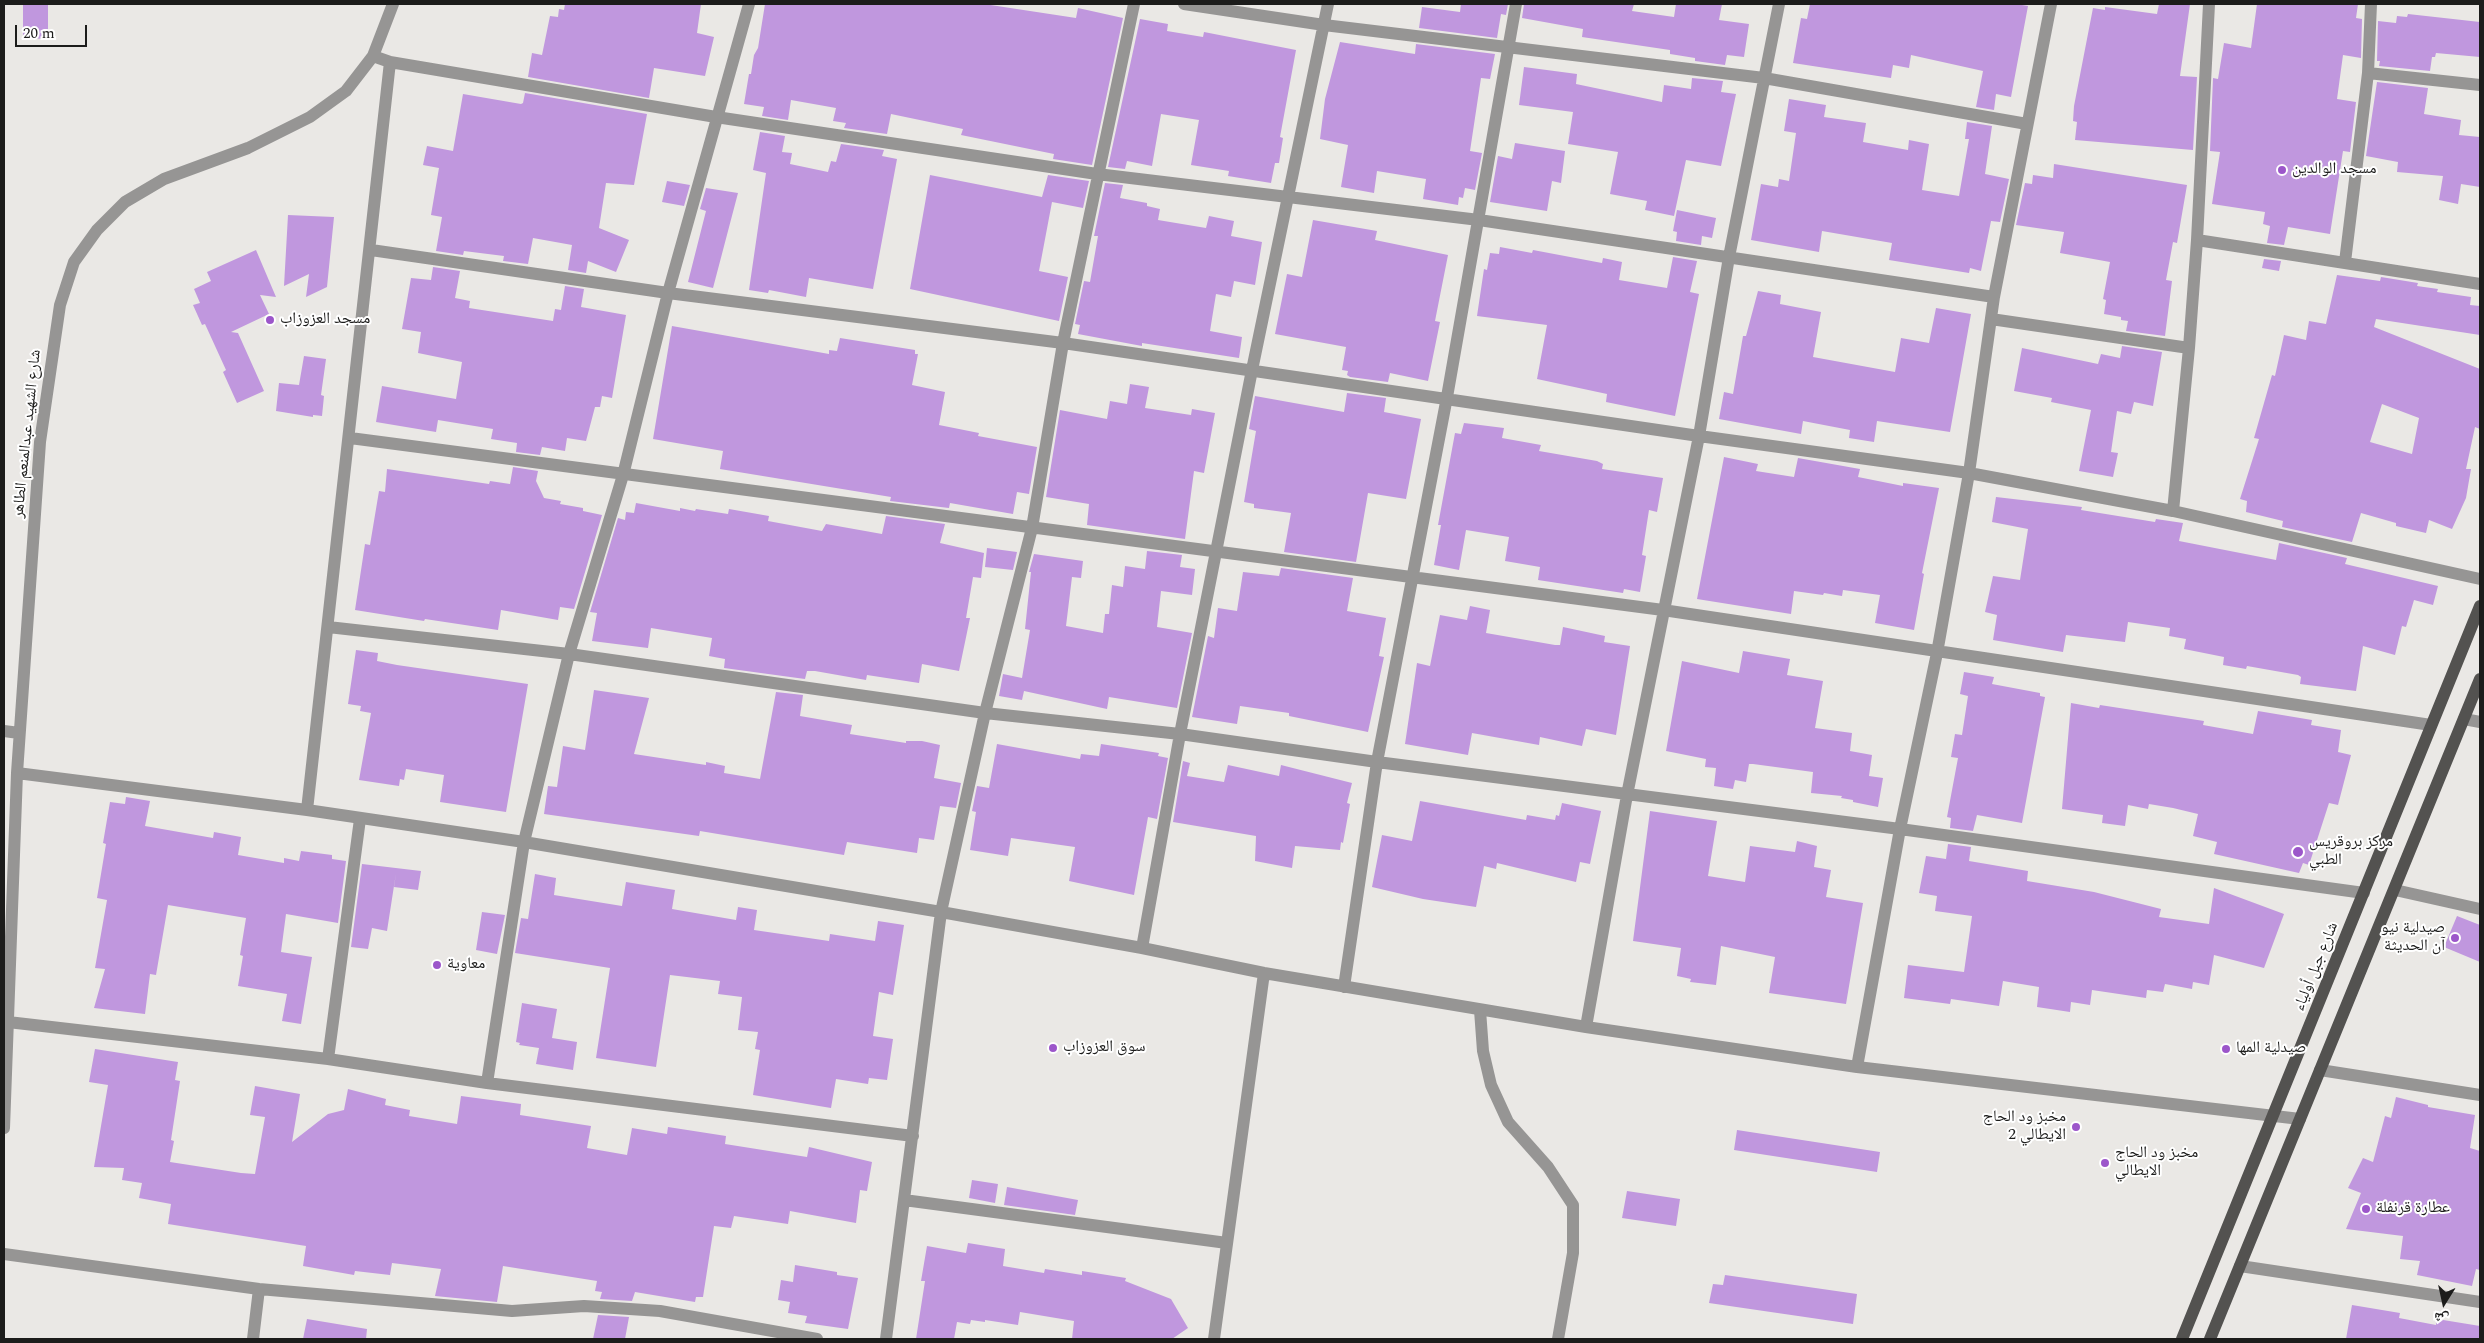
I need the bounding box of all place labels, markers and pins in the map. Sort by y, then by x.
place label: مسجد الوالدين [2292,160,2376,180]
marker: مسجد الوالدين [2276,164,2288,176]
place label: مسجد العزوزاب [280,310,370,330]
marker: مسجد العزوزاب [264,314,276,326]
place label: مركز بروقريس الطبي [2309,833,2393,871]
marker: مركز بروقريس الطبي [2291,845,2305,859]
place label: صيدلية نيو آن الحديثة [2381,919,2445,957]
marker: صيدلية نيو آن الحديثة [2449,932,2461,944]
place label: معاوية [447,955,485,975]
marker: معاوية [431,959,443,971]
place label: سوق العزوزاب [1063,1038,1145,1058]
place label: صيدلية المها [2236,1039,2306,1059]
marker: سوق العزوزاب [1047,1042,1059,1054]
marker: صيدلية المها [2220,1043,2232,1055]
place label: مخبز ود الحاج الايطالي 2 [1983,1108,2066,1146]
marker: مخبز ود الحاج الايطالي 2 [2070,1121,2082,1133]
place label: مخبز ود الحاج الايطالي [2115,1144,2198,1182]
marker: مخبز ود الحاج الايطالي [2099,1157,2111,1169]
place label: عطارة قرنفلة [2376,1199,2450,1219]
marker: عطارة قرنفلة [2360,1203,2372,1215]

